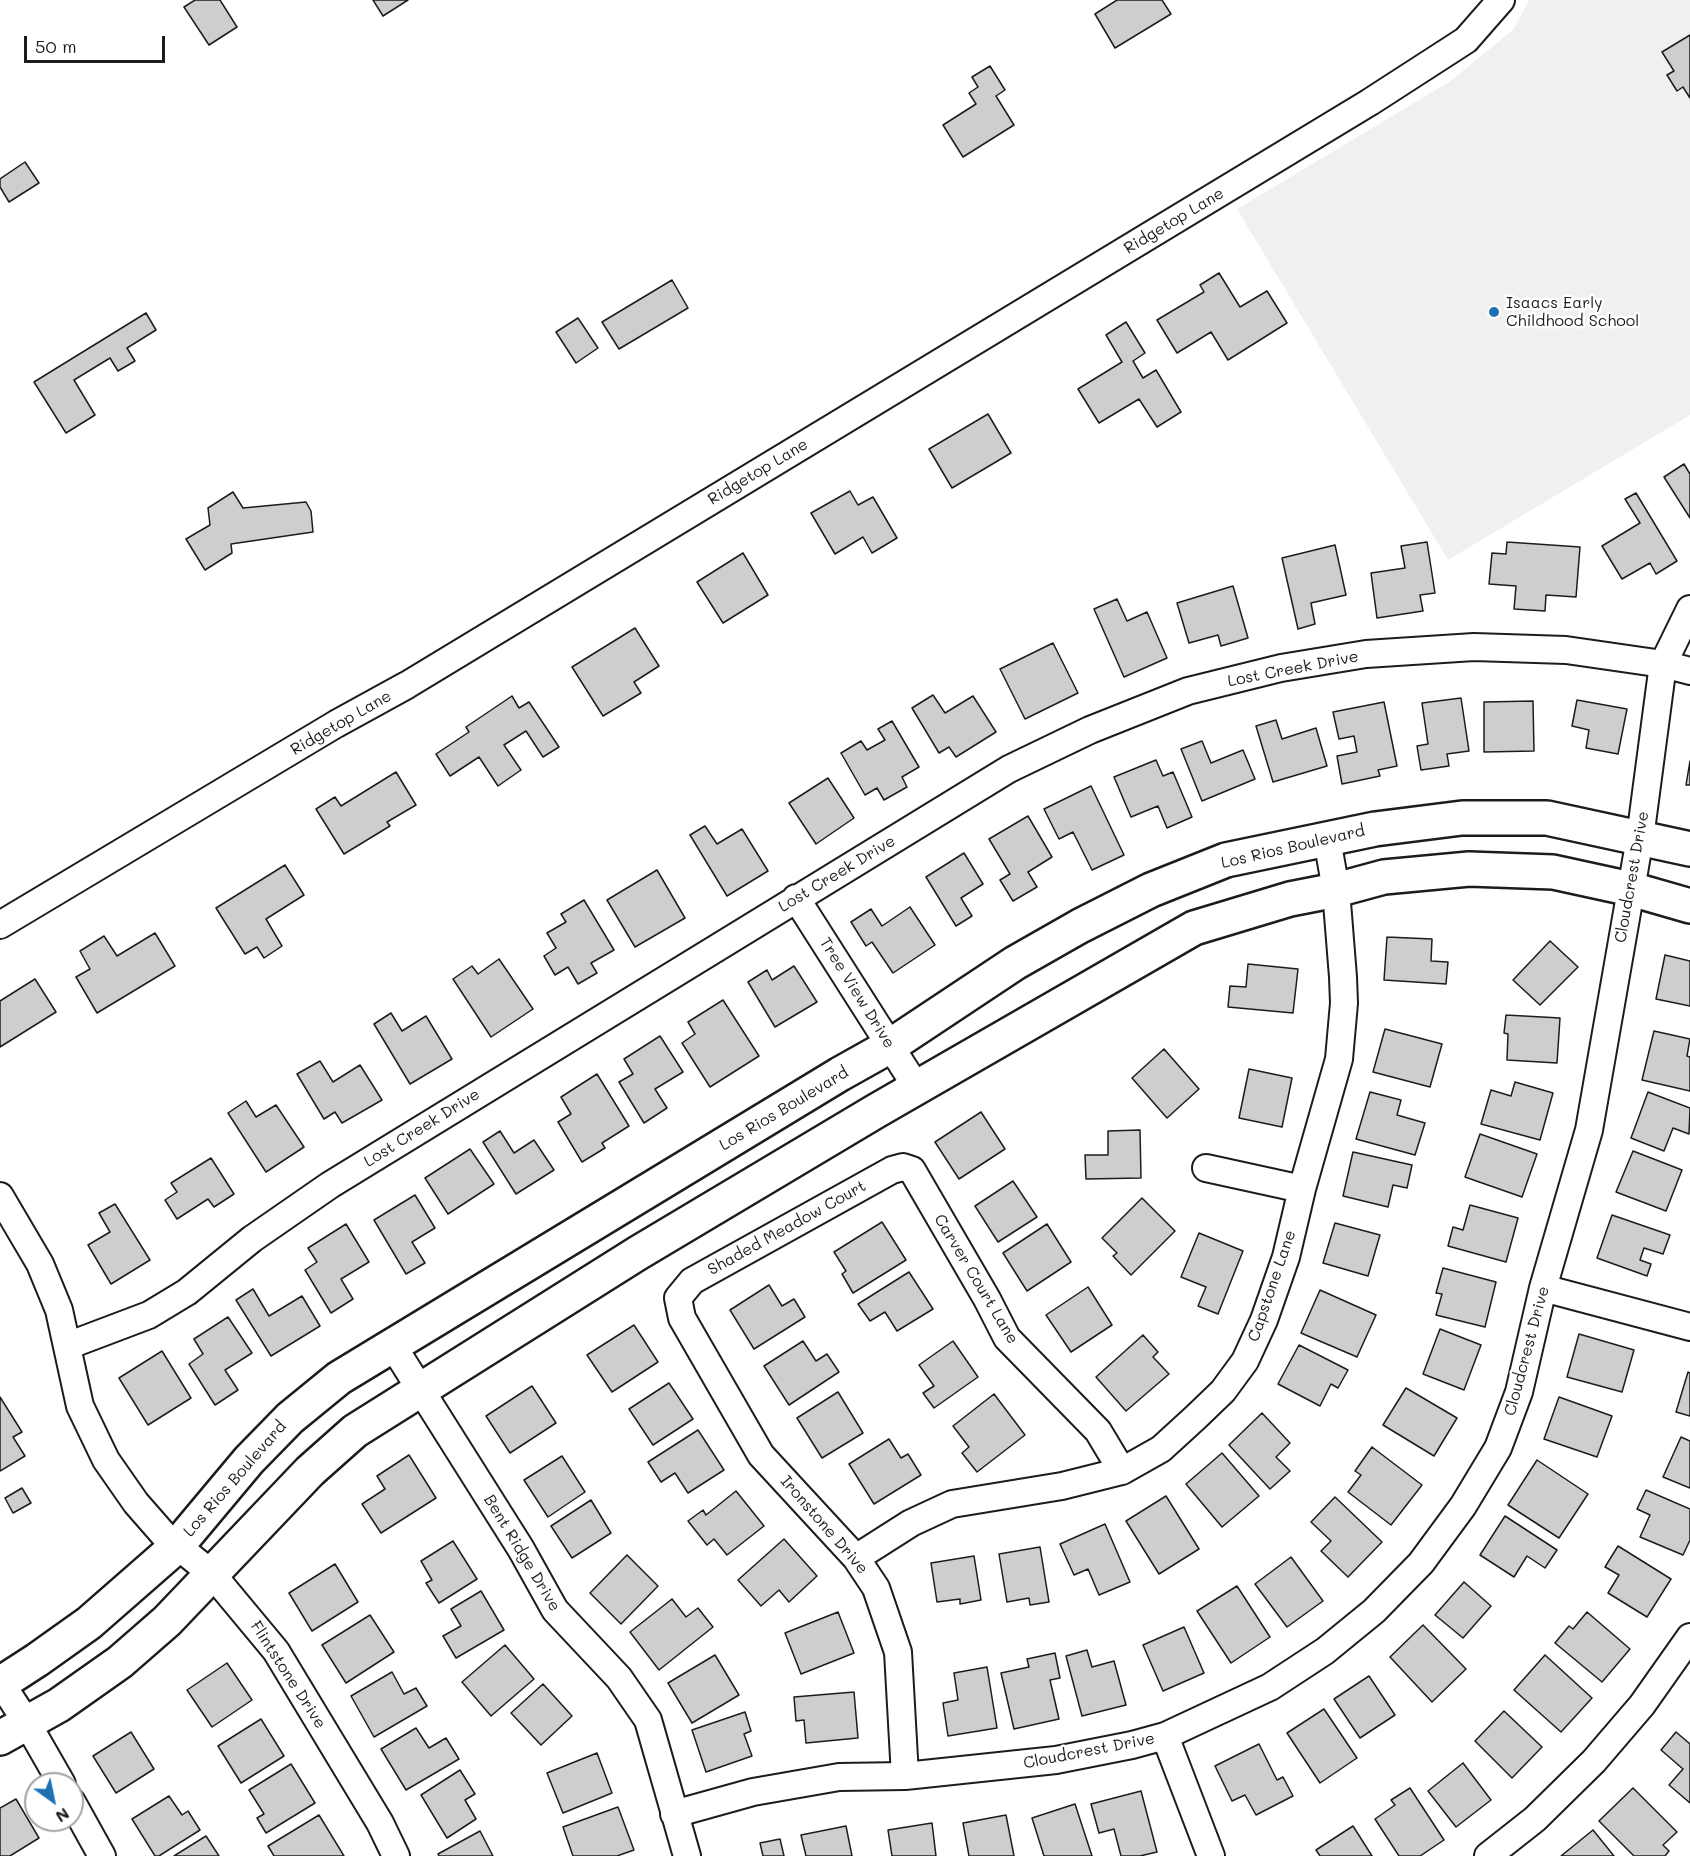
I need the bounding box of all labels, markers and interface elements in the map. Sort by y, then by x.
scale bar [27,24,168,62]
text: 50 m [35,34,77,58]
street label: Ridgetop Lane [1121,184,1227,258]
place label: Isaacs Early Childhood School [1506,293,1639,331]
marker: Isaacs Early Childhood School [1487,305,1501,319]
street label: Ridgetop Lane [705,435,811,509]
street label: Lost Creek Drive [1226,647,1360,691]
street label: Ridgetop Lane [287,686,395,760]
street label: Cloudcrest Drive [1611,810,1653,944]
street label: Los Rios Boulevard [1219,821,1367,873]
street label: Lost Creek Drive [775,832,899,916]
street label: Tree View Drive [815,934,899,1052]
street label: Los Rios Boulevard [716,1063,852,1155]
street label: Lost Creek Drive [361,1085,483,1171]
street label: Shaded Meadow Court [705,1176,869,1280]
street label: Carver Court Lane [930,1211,1022,1347]
street label: Capstone Lane [1244,1228,1300,1344]
street label: Cloudcrest Drive [1500,1284,1554,1418]
street label: Los Rios Boulevard [180,1417,290,1541]
street label: Ironstone Drive [776,1472,872,1578]
street label: Bent Ridge Drive [480,1491,564,1615]
street label: Flintstone Drive [246,1618,330,1732]
street label: Cloudcrest Drive [1022,1729,1156,1773]
north arrow [24,1772,84,1832]
text: N [52,1804,74,1828]

